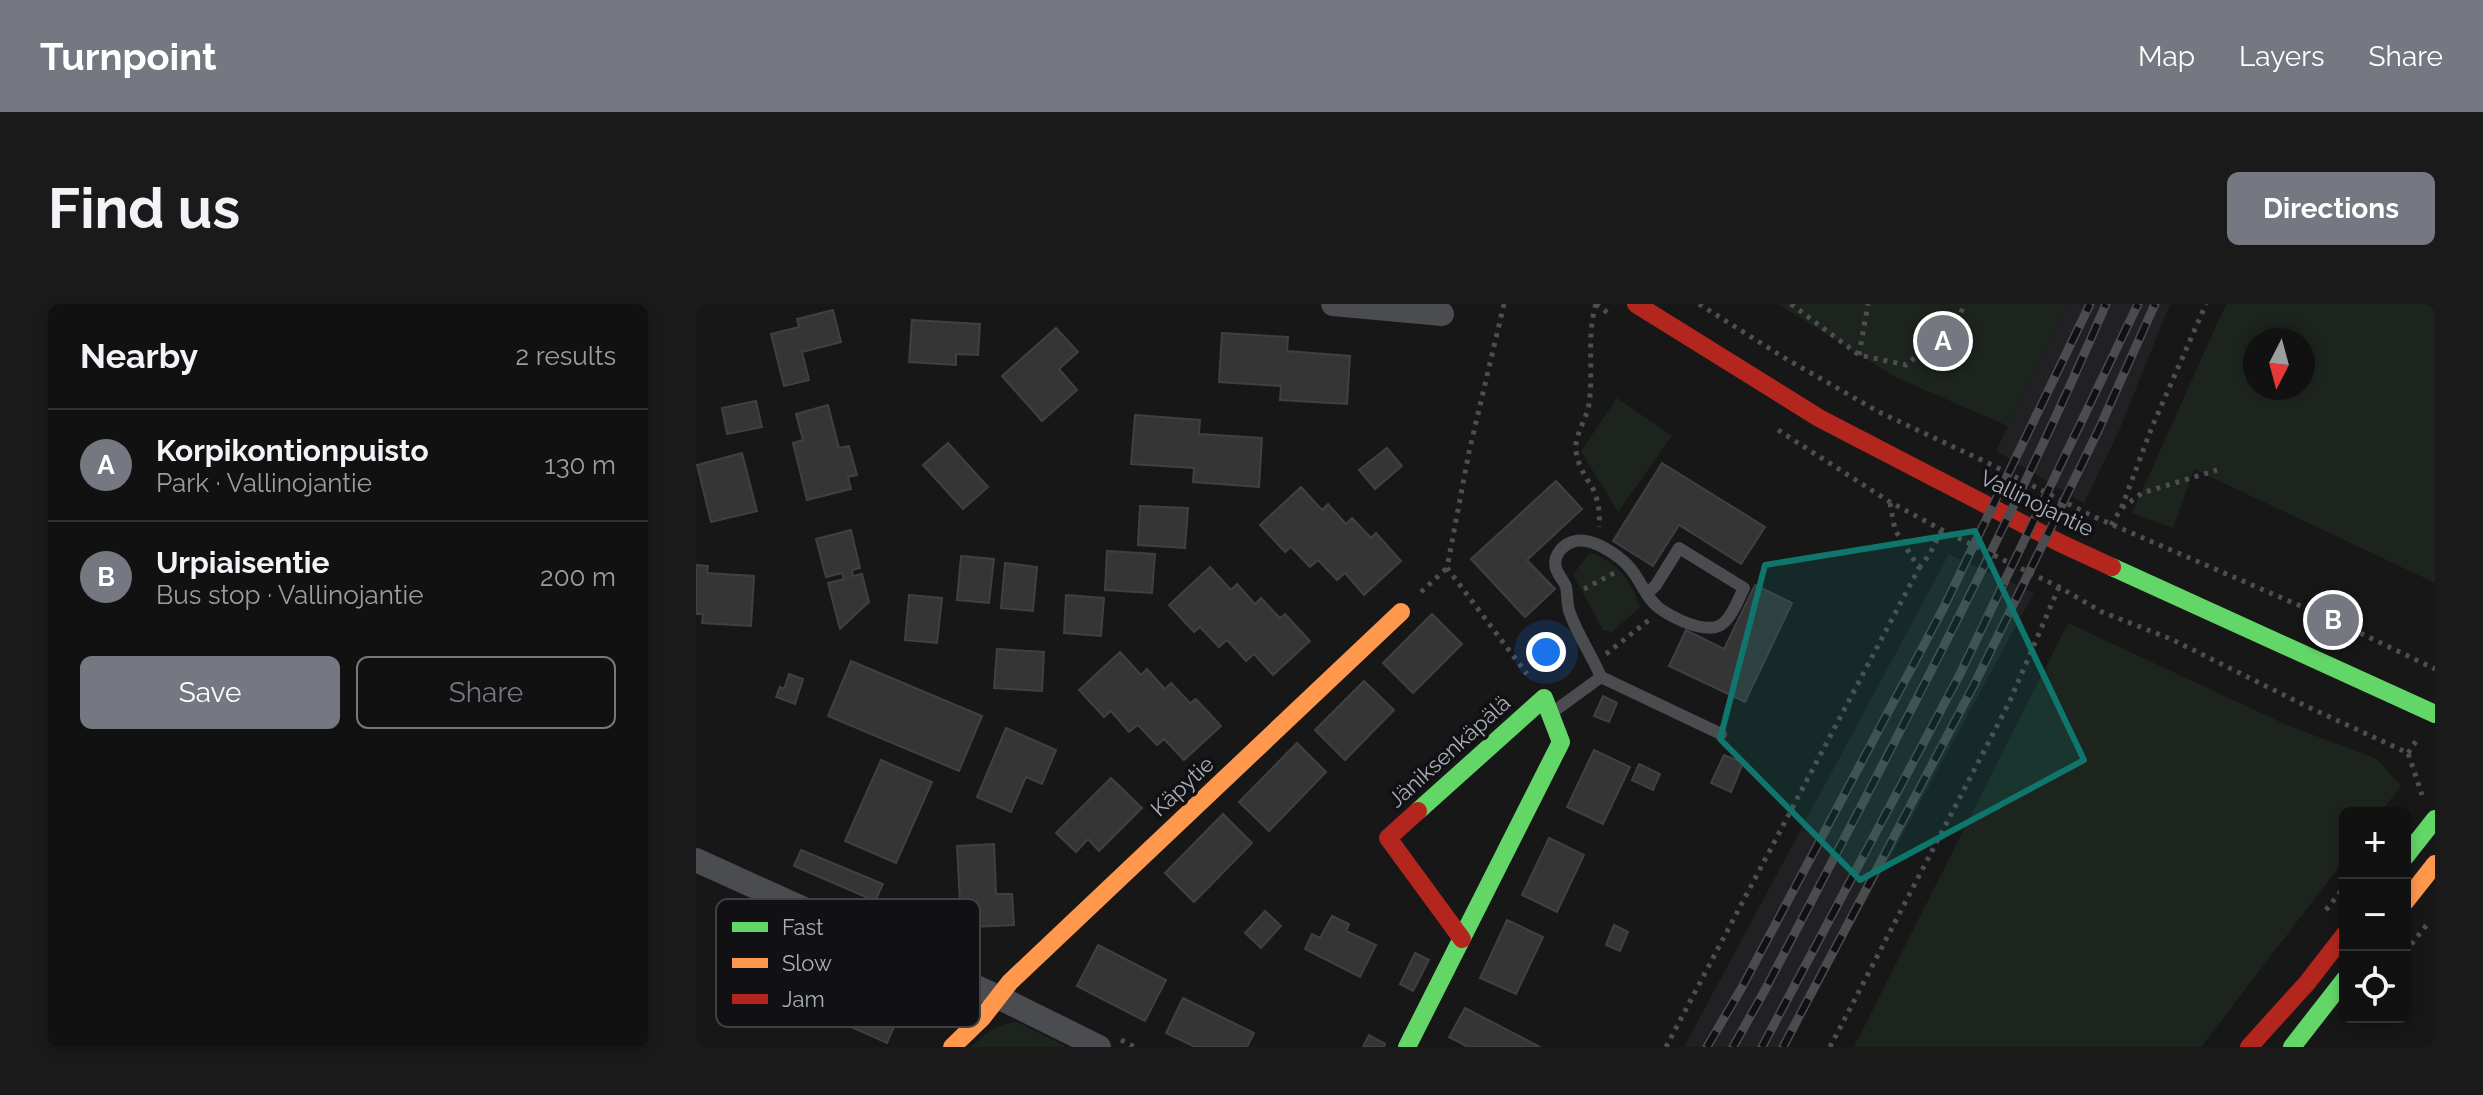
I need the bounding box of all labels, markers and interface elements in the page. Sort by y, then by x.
text: Turnpoint [40,34,217,79]
text: Map [2138,40,2195,73]
text: Layers [2239,40,2325,73]
text: Share [2369,40,2443,73]
button: Directions [2227,172,2435,245]
text: Find us [48,175,240,241]
pin: A [1917,311,1969,371]
north arrow [2243,328,2315,400]
text: Nearby [80,336,198,376]
text: 2 results [516,341,616,371]
text: Korpikontionpuisto [156,433,429,468]
text: A [97,450,115,480]
text: 130 m [545,450,616,480]
street label: Vallinojantie [1976,464,2098,542]
text: Park · Vallinojantie [156,468,372,498]
text: Urpiaisentie [156,545,329,580]
text: B [97,562,115,592]
text: 200 m [540,562,616,592]
text: Bus stop · Vallinojantie [156,580,423,610]
pin: B [2307,590,2359,650]
your location [1526,632,1566,672]
button: Save [80,656,340,729]
button: Share [356,656,616,729]
street label: Jäniksenkäpälä [1383,689,1515,813]
street label: Käpytie [1145,750,1219,822]
map controls [2339,807,2411,1023]
button: + [2339,807,2411,879]
button: − [2339,879,2411,951]
legend [716,899,980,1027]
text: Fast [782,914,824,940]
text: Slow [782,950,832,976]
button: locate [2339,951,2411,1023]
text: Jam [782,986,825,1012]

